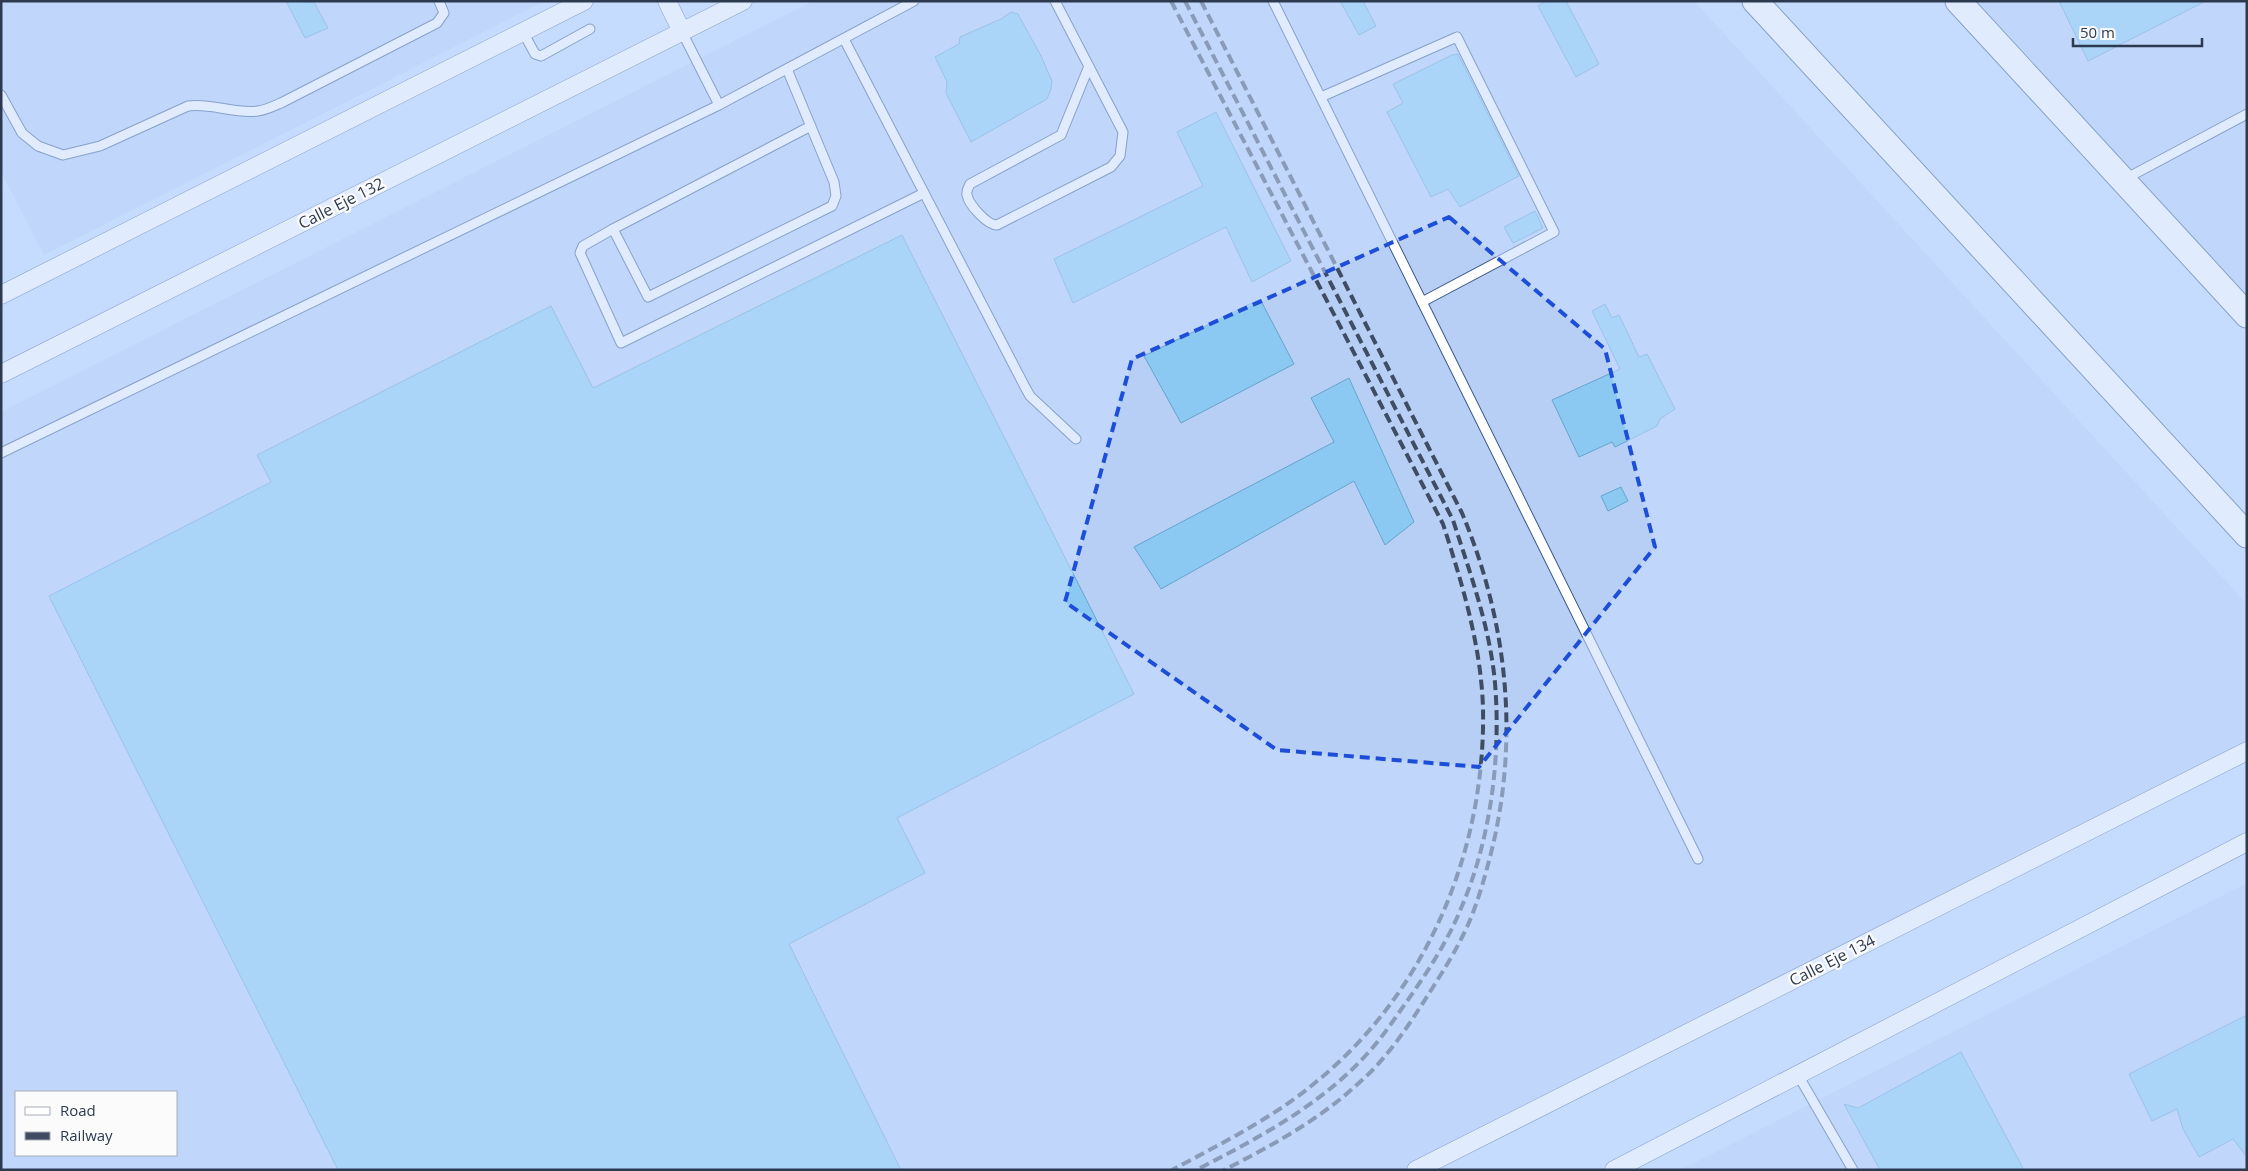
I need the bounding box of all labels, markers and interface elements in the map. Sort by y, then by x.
scale bar [2073,15,2202,47]
text: 50 m [2080,22,2115,42]
street label: Calle Eje 132 [294,172,388,234]
street label: Calle Eje 134 [1785,929,1879,991]
legend [15,1091,178,1156]
text: Road [60,1100,96,1120]
text: Railway [60,1125,113,1145]

